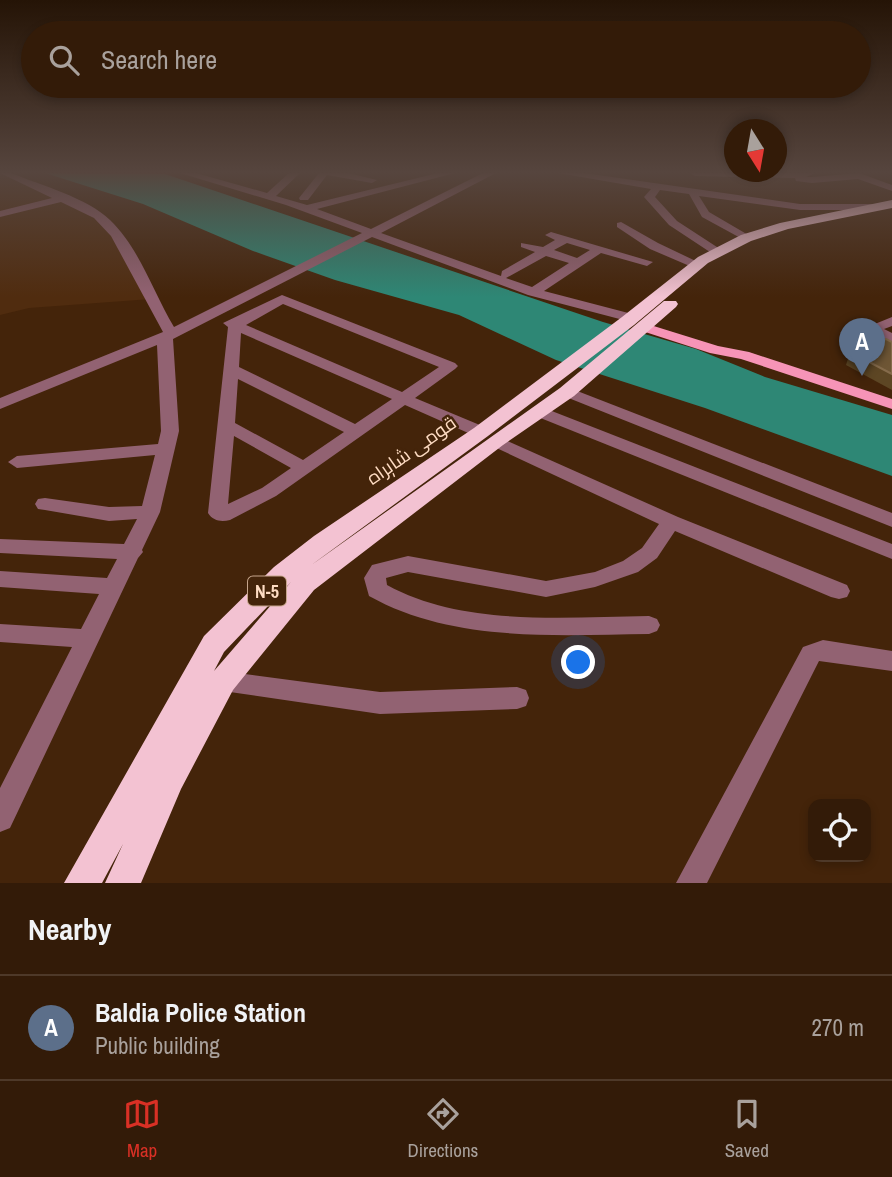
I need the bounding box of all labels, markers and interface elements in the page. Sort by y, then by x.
search box [21,21,871,98]
icon: search [45,41,83,79]
text: Search here [101,42,217,77]
north arrow [724,119,787,182]
pin: A [839,318,885,376]
street label: قومی شاہراہ [361,409,461,491]
road number: N-5 [248,576,286,606]
your location [561,645,595,679]
map controls [808,799,871,862]
button: locate [808,799,871,862]
text: Nearby [28,909,111,949]
text: Baldia Police Station [95,995,306,1030]
text: A [44,1012,58,1043]
text: 270 m [812,1012,864,1043]
text: Public building [95,1030,220,1061]
tab: Map [123,1095,161,1163]
tab: Directions [407,1095,478,1163]
tab: Saved [725,1095,769,1163]

